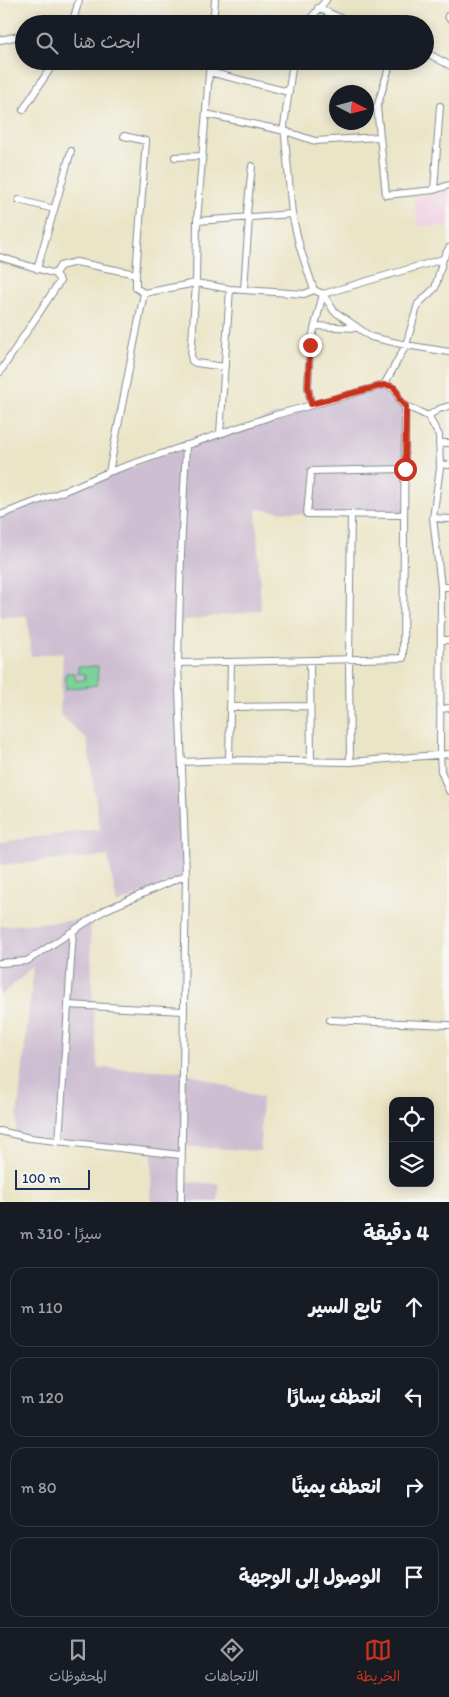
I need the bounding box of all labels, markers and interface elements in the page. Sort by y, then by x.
search box [15,15,434,70]
icon: search [33,29,61,57]
text: ابحث هنا [73,30,141,53]
north arrow [329,85,374,130]
route end [299,334,322,357]
route start [394,458,417,481]
map controls [389,1097,434,1187]
button: locate [389,1097,434,1142]
button: layers [389,1142,434,1187]
scale bar [15,1167,90,1190]
text: 100 m [22,1170,61,1187]
text: 4 دقيقة [363,1220,429,1245]
text: سيرًا · 310 m [20,1224,102,1243]
icon: ahead [400,1293,428,1321]
text: تابع السير [309,1295,381,1318]
text: 110 m [21,1298,63,1317]
icon: left [400,1383,428,1411]
text: انعطف يسارًا [287,1385,381,1408]
text: 120 m [21,1388,64,1407]
icon: right [400,1473,428,1501]
text: انعطف يمينًا [292,1475,381,1498]
text: 80 m [21,1478,57,1497]
icon: arrive [400,1563,428,1591]
text: الوصول إلى الوجهة [239,1565,381,1588]
tab: المحفوظات [49,1636,107,1689]
tab: الاتجاهات [204,1636,259,1689]
tab: الخريطة [356,1636,400,1689]

